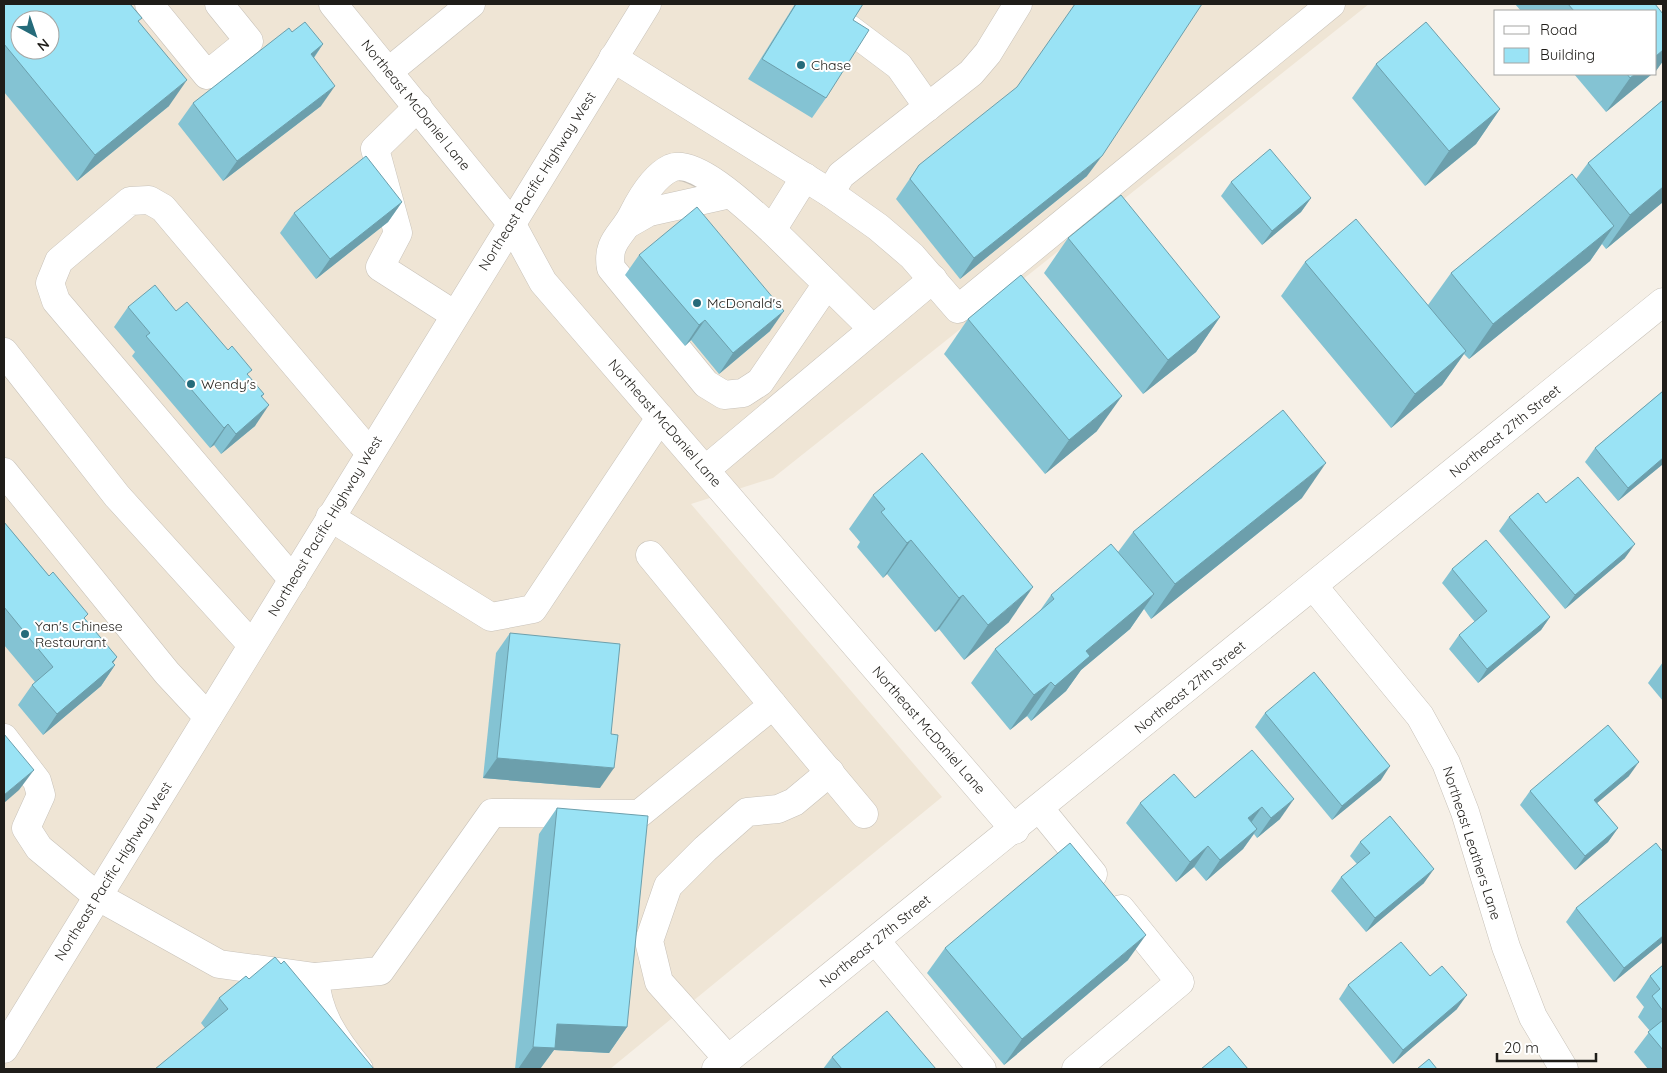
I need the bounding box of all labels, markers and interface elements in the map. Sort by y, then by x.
north arrow [10,10,60,60]
legend [1494,10,1657,75]
text: Road [1540,20,1577,39]
text: N [34,35,53,55]
street label: Northeast McDaniel Lane [357,36,475,174]
text: Building [1540,45,1595,64]
place label: Chase [811,56,851,74]
marker: Chase [795,59,807,71]
street label: Northeast Pacific Highway West [474,88,600,274]
place label: McDonald's [707,294,782,312]
marker: McDonald's [691,297,703,309]
street label: Northeast McDaniel Lane [605,355,726,491]
place label: Wendy's [201,375,256,393]
marker: Wendy's [185,378,197,390]
street label: Northeast 27th Street [1446,380,1564,481]
street label: Northeast Pacific Highway West [264,432,386,620]
place label: Yan's Chinese Restaurant [35,617,123,651]
marker: Yan's Chinese Restaurant [19,628,31,640]
street label: Northeast 27th Street [1131,636,1249,737]
street label: Northeast McDaniel Lane [869,662,990,798]
street label: Northeast Leathers Lane [1439,764,1505,922]
street label: Northeast Pacific Highway West [50,778,176,964]
street label: Northeast 27th Street [816,890,934,991]
scale bar [1497,1030,1596,1062]
text: 20 m [1504,1038,1539,1057]

